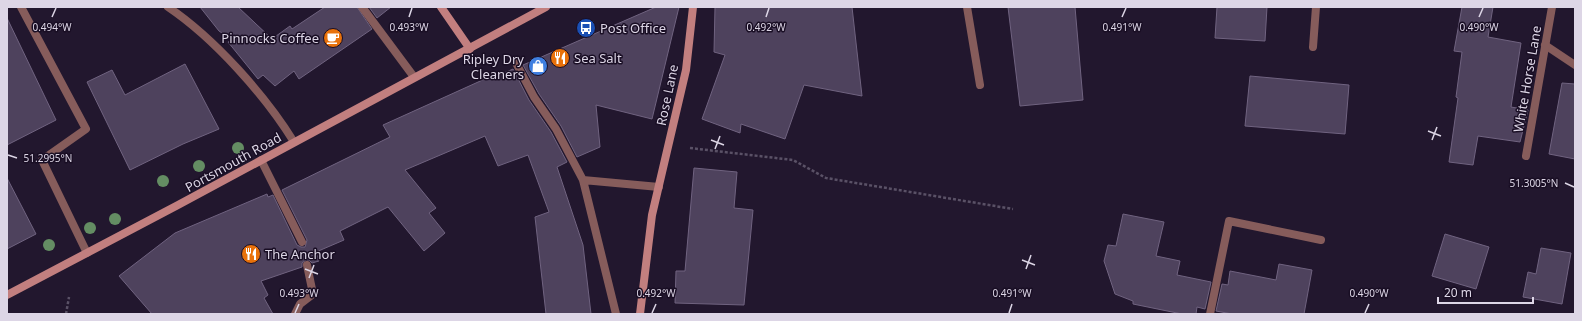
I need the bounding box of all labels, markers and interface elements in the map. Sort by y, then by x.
bus stop icon: Post Office [575,17,597,39]
place label: Post Office [600,19,666,37]
text: 0.494°W [32,20,72,34]
text: 0.493°W [389,20,429,34]
text: 0.492°W [746,20,786,34]
text: 0.491°W [1102,20,1142,34]
text: 0.490°W [1459,20,1499,34]
street label: White Horse Lane [1509,24,1545,134]
cafe icon: Pinnocks Coffee [322,27,344,49]
place label: Pinnocks Coffee [221,29,319,47]
restaurant icon: Sea Salt [549,47,571,69]
place label: Sea Salt [574,49,622,67]
place label: Ripley Dry Cleaners [463,50,524,83]
shop icon: Ripley Dry Cleaners [527,55,549,77]
street label: Rose Lane [652,63,682,127]
street label: Portsmouth Road [182,128,284,196]
text: 51.2995°N [24,151,72,165]
text: 51.3005°N [1510,176,1558,190]
restaurant icon: The Anchor [240,243,262,265]
place label: The Anchor [265,245,335,263]
scale bar [1438,279,1533,305]
text: 20 m [1444,284,1472,301]
text: 0.493°W [279,286,319,300]
text: 0.492°W [636,286,676,300]
text: 0.491°W [992,286,1032,300]
text: 0.490°W [1349,286,1389,300]

